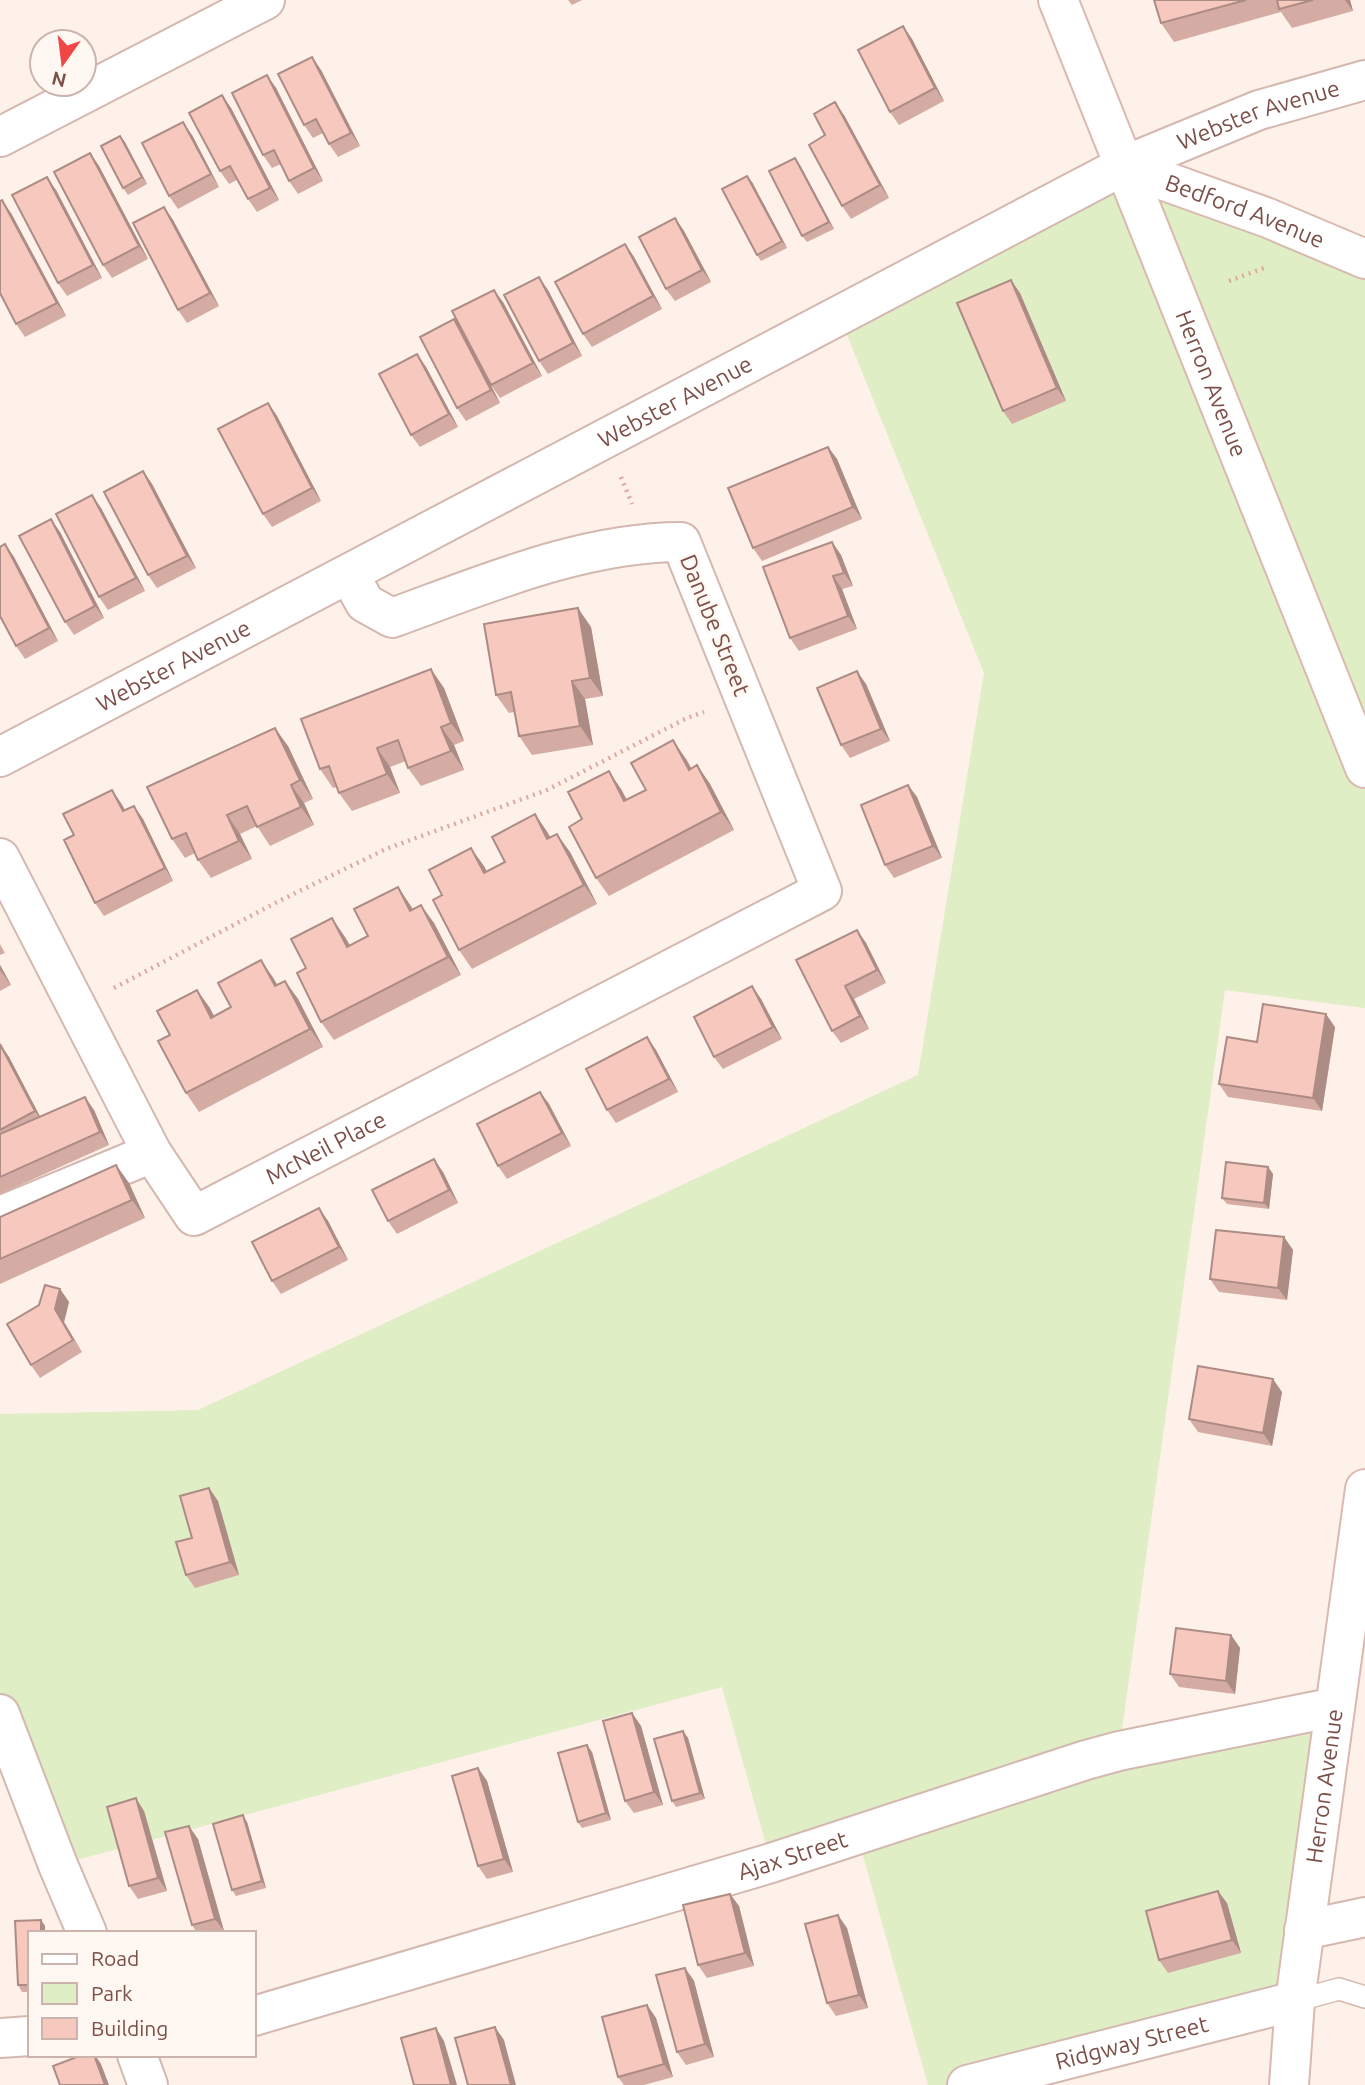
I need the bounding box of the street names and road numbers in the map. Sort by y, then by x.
street label: Webster Avenue [1173,75,1342,154]
street label: Bedford Avenue [1162,169,1328,252]
street label: Herron Avenue [1171,306,1252,460]
street label: Webster Avenue [594,350,756,452]
street label: Danube Street [676,551,755,699]
street label: Webster Avenue [92,615,254,716]
street label: McNeil Place [261,1106,390,1189]
street label: Herron Avenue [1301,1707,1347,1865]
street label: Ajax Street [735,1826,850,1884]
street label: Ridgway Street [1052,2011,1211,2074]

